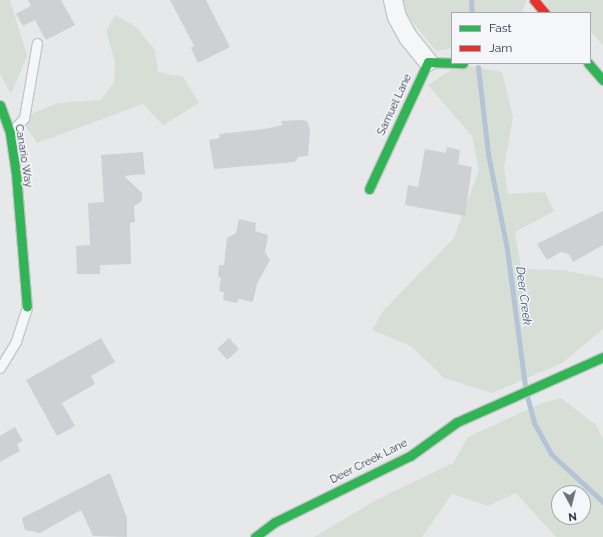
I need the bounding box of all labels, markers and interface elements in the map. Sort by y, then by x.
legend [451,12,591,64]
text: Fast [489,21,512,35]
text: Jam [489,41,512,55]
street label: Samuel Lane [375,72,415,138]
street label: Canario Way [11,123,35,189]
water label: Deer Creek [512,266,534,326]
street label: Deer Creek Lane [328,437,410,487]
north arrow [551,485,591,525]
text: N [567,509,577,523]

